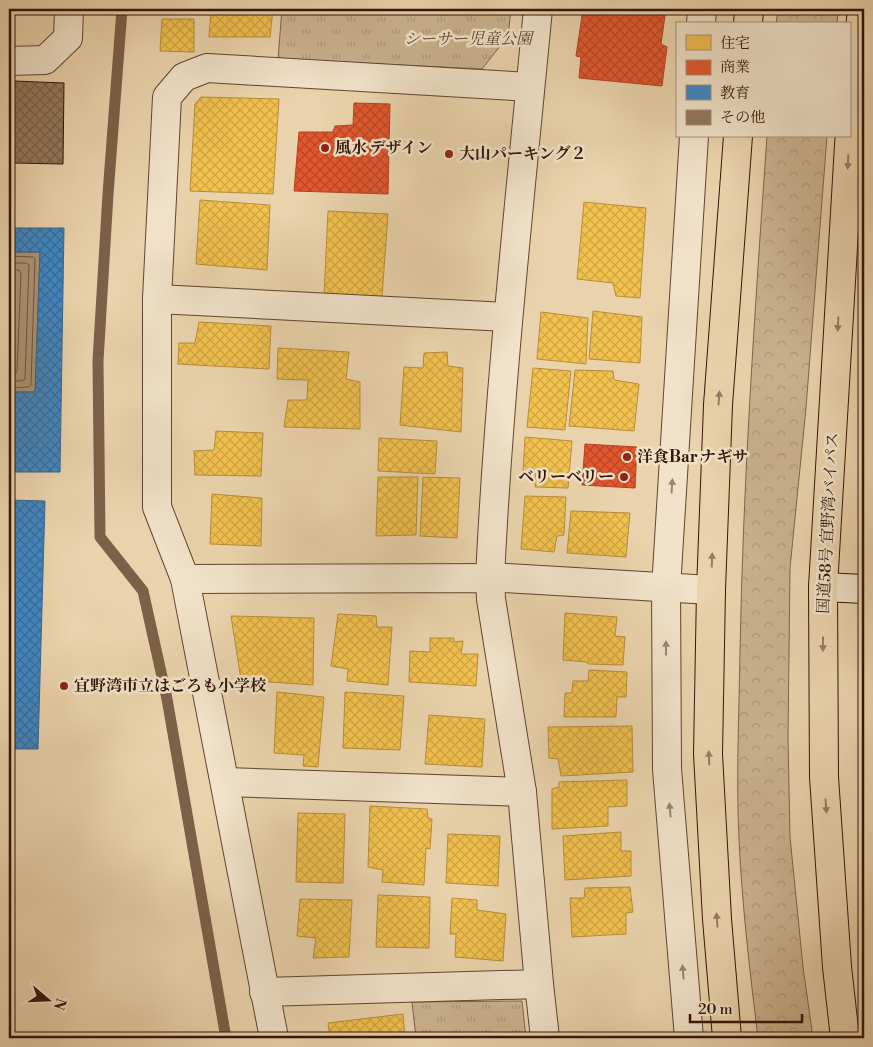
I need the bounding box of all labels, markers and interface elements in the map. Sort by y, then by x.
legend [676,22,850,138]
park label: シーサー児童公園 [404,29,535,49]
text: 住宅 [720,34,750,53]
text: 商業 [720,58,750,77]
text: 教育 [720,84,750,103]
text: その他 [720,108,765,127]
place label: 風水 デザイン [335,138,432,158]
marker: 風水 デザイン [319,142,331,154]
place label: 大山パーキング２ [459,144,587,164]
marker: 大山パーキング２ [443,148,455,160]
one-way arrow [843,154,851,170]
one-way arrow [834,316,842,332]
one-way arrow [715,390,723,406]
street label: 国道58号 宜野湾バイパス [813,432,843,614]
place label: 洋食Bar ナギサ [637,447,748,467]
marker: 洋食Bar ナギサ [621,451,633,463]
place label: ベリーベリー [518,467,614,487]
marker: ベリーベリー [618,471,630,483]
one-way arrow [669,477,677,493]
one-way arrow [709,552,717,568]
one-way arrow [819,636,827,652]
one-way arrow [662,640,670,656]
place label: 宜野湾市立はごろも小学校 [74,676,267,696]
marker: 宜野湾市立はごろも小学校 [58,680,70,692]
one-way arrow [704,749,712,765]
one-way arrow [822,798,830,814]
one-way arrow [666,802,674,818]
one-way arrow [713,912,721,928]
one-way arrow [679,964,687,980]
north arrow [22,974,72,1024]
scale bar [690,992,803,1024]
text: N [49,996,70,1012]
text: 20 m [698,1000,733,1019]

